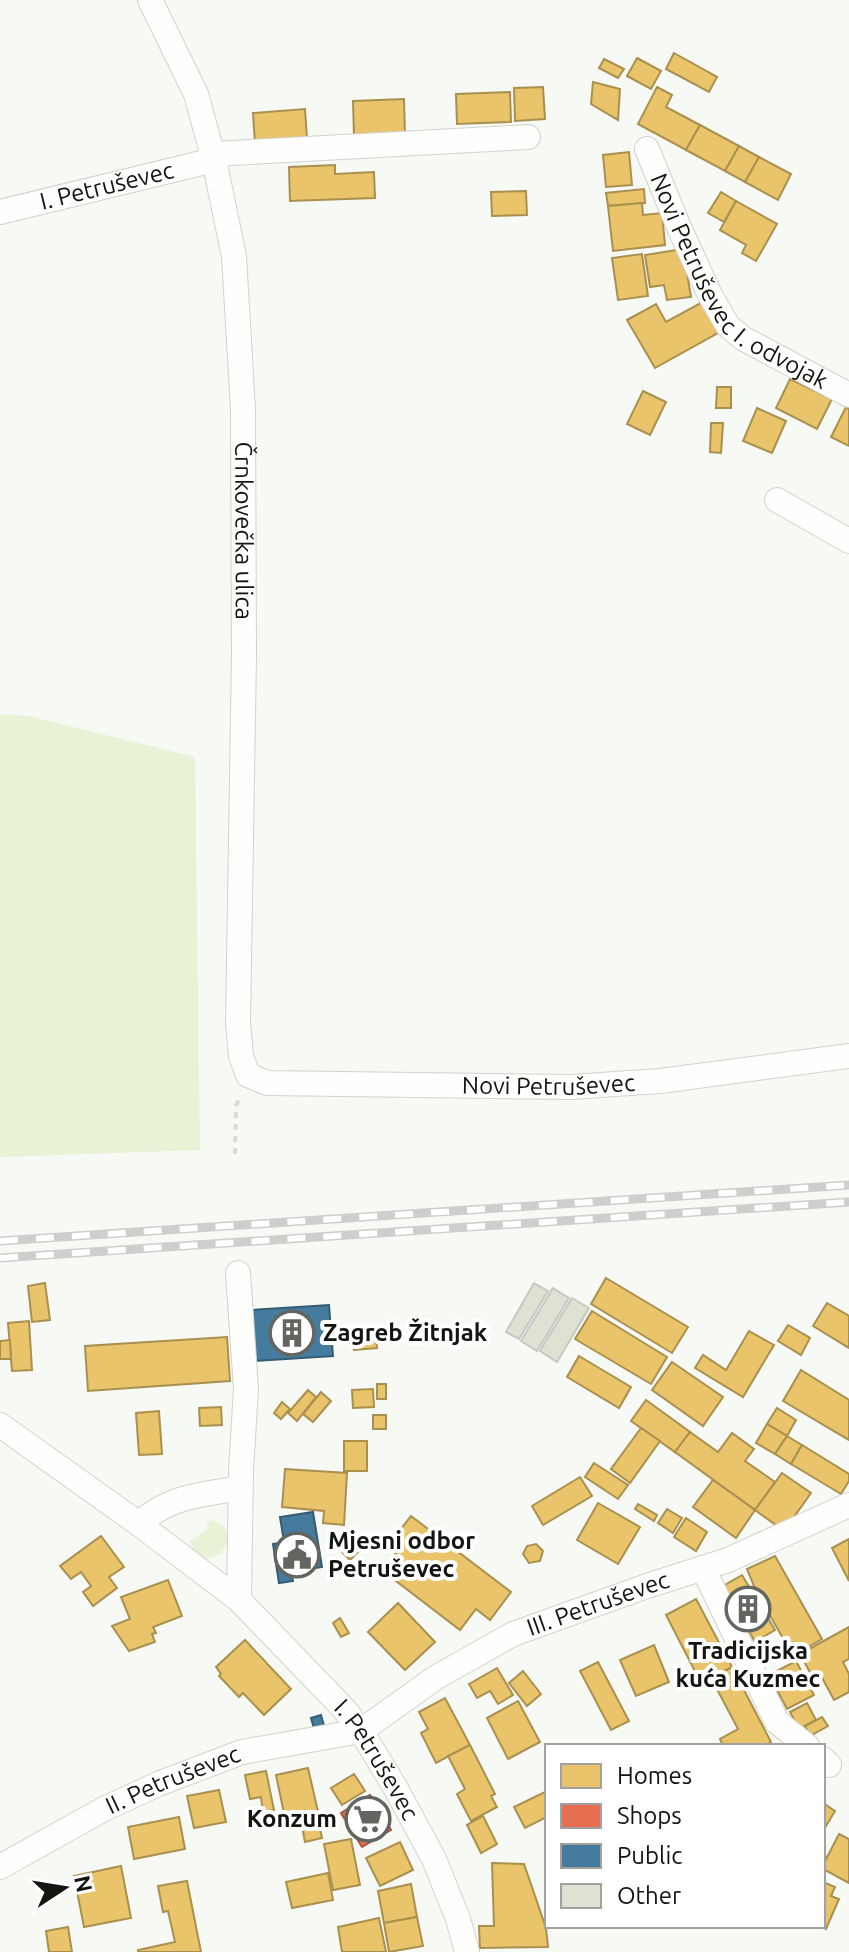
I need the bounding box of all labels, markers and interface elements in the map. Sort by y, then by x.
street label: I. Petruševec [37,156,176,215]
street label: Novi Petruševec I. odvojak [645,169,832,394]
street label: Črnkovečka ulica [230,441,258,620]
street label: Novi Petruševec [462,1069,636,1100]
building icon: Zagreb Žitnjak [268,1309,316,1357]
place label: Zagreb Žitnjak [323,1317,488,1346]
place label: Mjesni odbor Petruševec [328,1527,475,1582]
public building icon: Mjesni odbor Petruševec [273,1531,321,1579]
street label: III. Petruševec [523,1566,672,1641]
building icon: Tradicijska kuća Kuzmec [724,1585,772,1633]
place label: Tradicijska kuća Kuzmec [676,1637,821,1692]
street label: I. Petruševec [329,1694,424,1824]
street label: II. Petruševec [101,1740,244,1819]
legend [545,1744,825,1928]
text: Homes [617,1762,692,1789]
supermarket icon: Konzum [344,1795,392,1843]
text: Shops [617,1802,682,1829]
place label: Konzum [247,1805,337,1832]
text: Public [617,1842,682,1869]
north arrow [24,1848,104,1928]
text: N [70,1873,98,1894]
text: Other [617,1882,681,1909]

